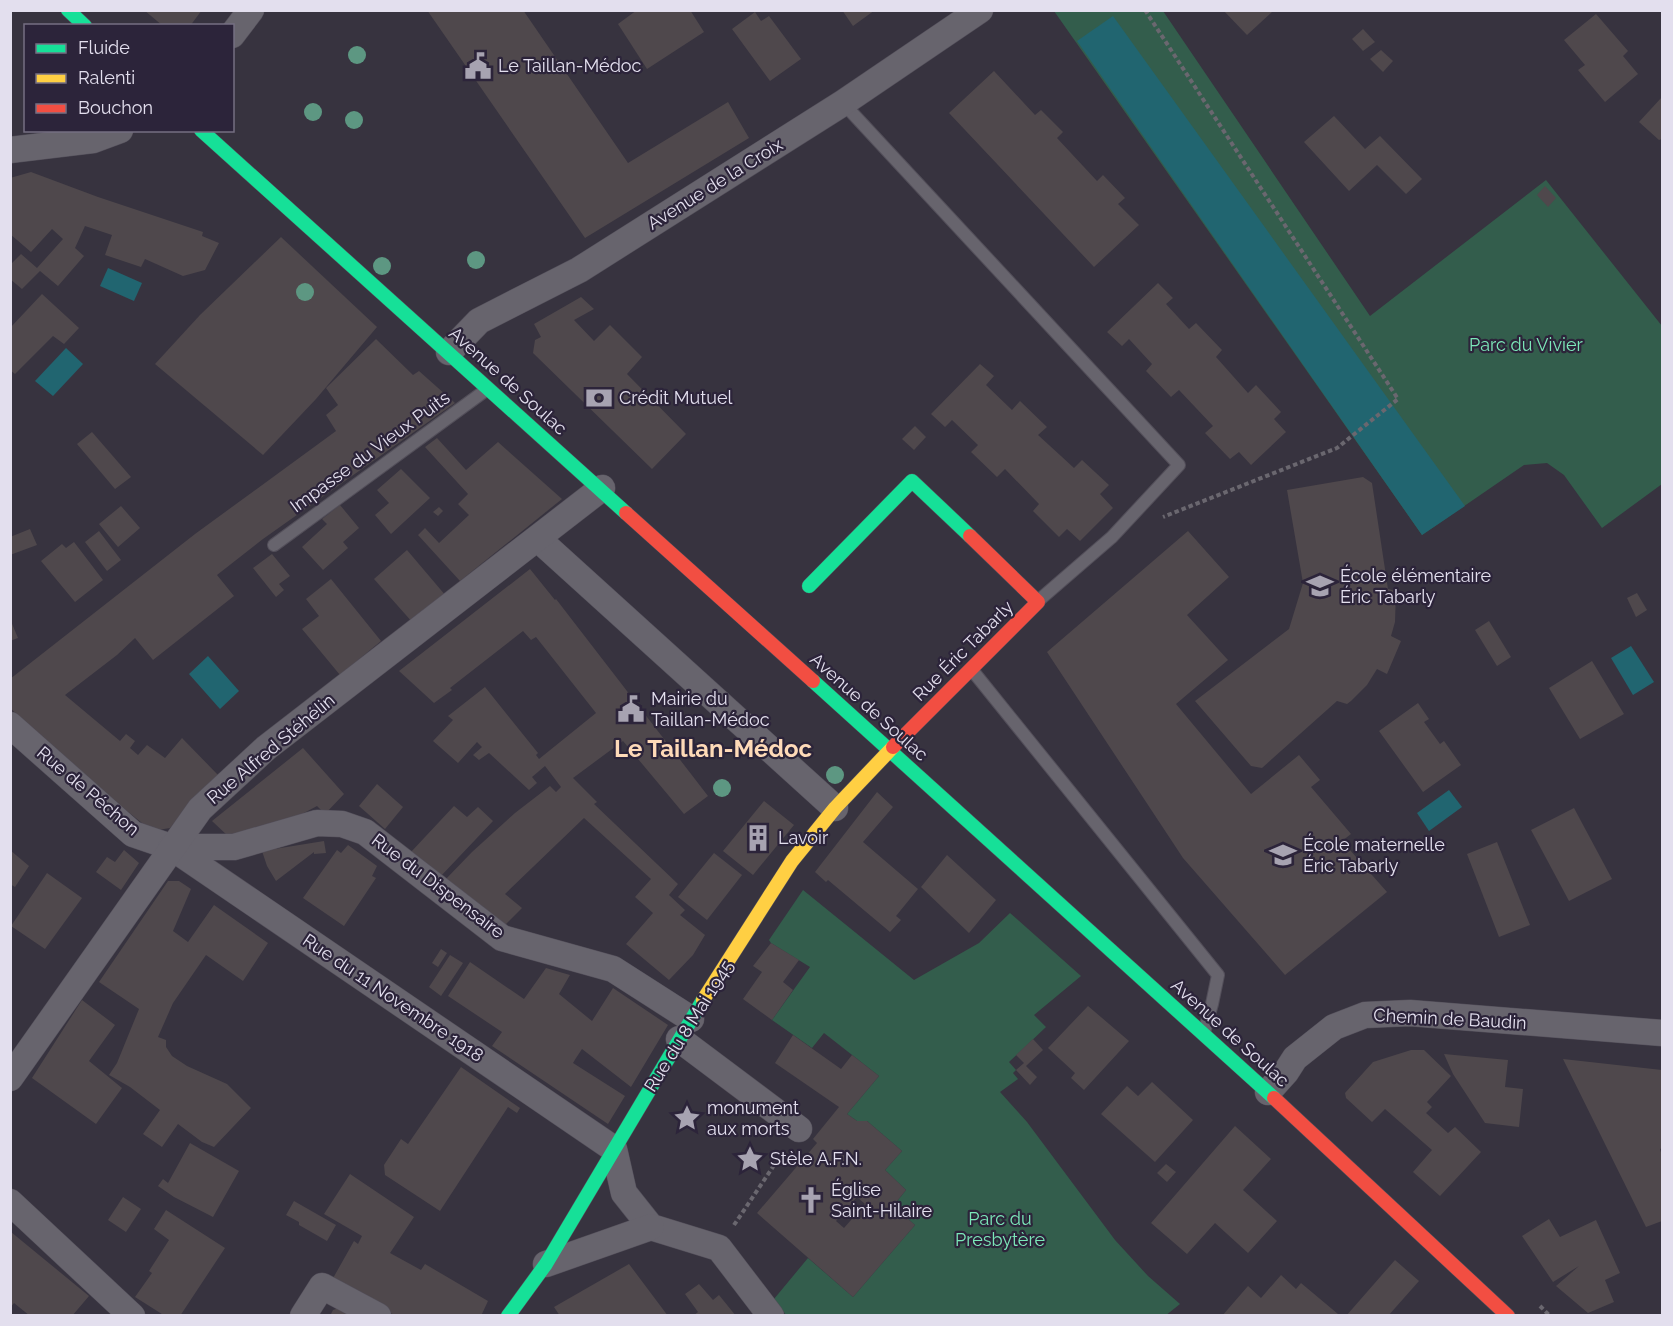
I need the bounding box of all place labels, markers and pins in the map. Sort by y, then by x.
public building icon: Le Taillan-Médoc [463,51,493,81]
place label: Le Taillan-Médoc [498,55,642,76]
bank icon: Crédit Mutuel [584,383,614,413]
place label: Crédit Mutuel [619,387,732,408]
place label: École élémentaire Éric Tabarly [1340,564,1492,607]
school or university icon: École élémentaire Éric Tabarly [1305,571,1335,601]
place label: Mairie du Taillan-Médoc [651,688,770,730]
public building icon: Mairie du Taillan-Médoc [616,694,646,724]
building icon: Lavoir [743,823,773,853]
place label: Lavoir [778,827,829,848]
place label: École maternelle Éric Tabarly [1303,833,1445,876]
school or university icon: École maternelle Éric Tabarly [1268,840,1298,870]
place label: monument aux morts [707,1097,799,1139]
place icon: monument aux morts [672,1103,702,1133]
place icon: Stèle A.F.N. [735,1144,765,1174]
place label: Stèle A.F.N. [770,1148,862,1169]
place label: Église Saint-Hilaire [831,1178,933,1221]
church icon: Église Saint-Hilaire [796,1185,826,1215]

